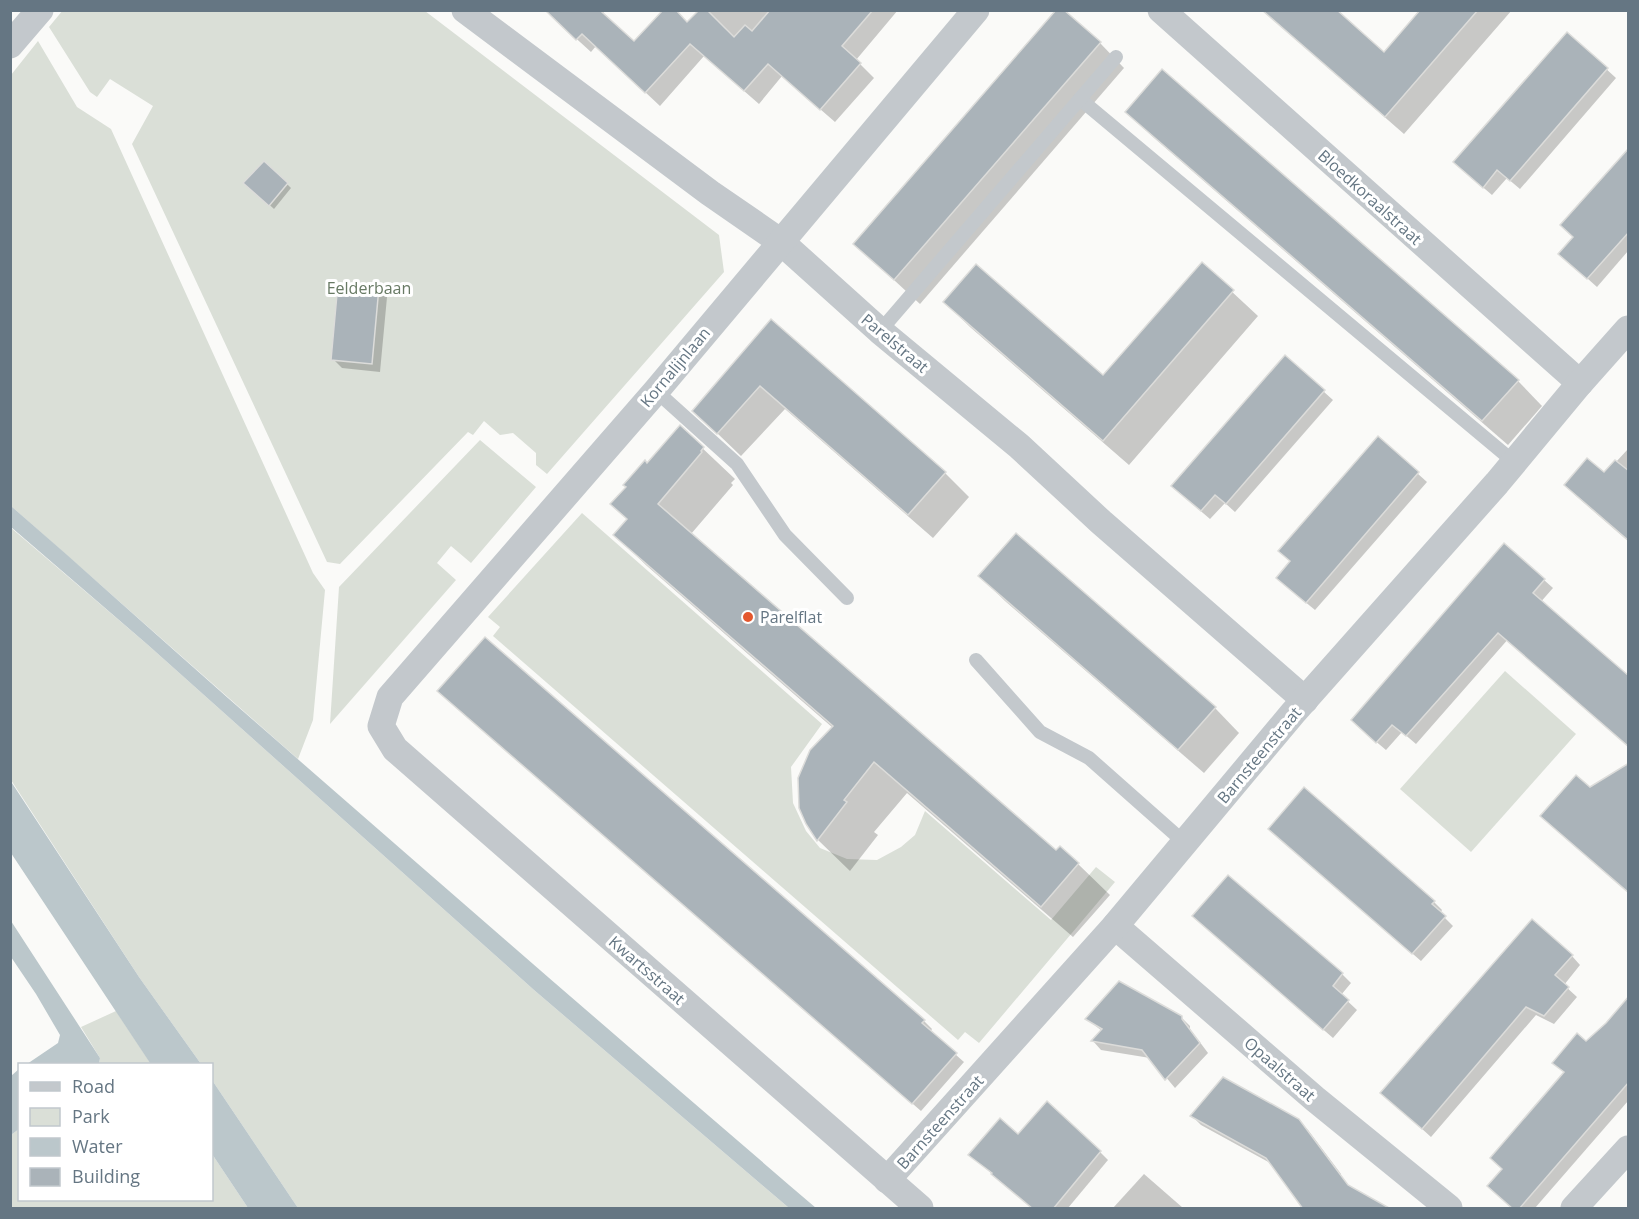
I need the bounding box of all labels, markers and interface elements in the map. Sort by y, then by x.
street label: Bloedkoraalstraat [1313,144,1427,250]
park label: Eelderbaan [327,277,411,299]
street label: Parelstraat [857,308,933,378]
street label: Kornalijnlaan [635,322,715,412]
place label: Parelflat [760,606,822,628]
marker: Parelflat [741,610,755,624]
street label: Barnsteenstraat [1212,702,1306,808]
street label: Kwartsstraat [604,931,690,1009]
street label: Opaalstraat [1240,1032,1320,1106]
legend [18,1063,213,1201]
street label: Barnsteenstraat [892,1070,989,1174]
text: Road [72,1074,115,1098]
text: Park [72,1104,110,1128]
text: Water [72,1134,123,1158]
text: Building [72,1164,140,1188]

